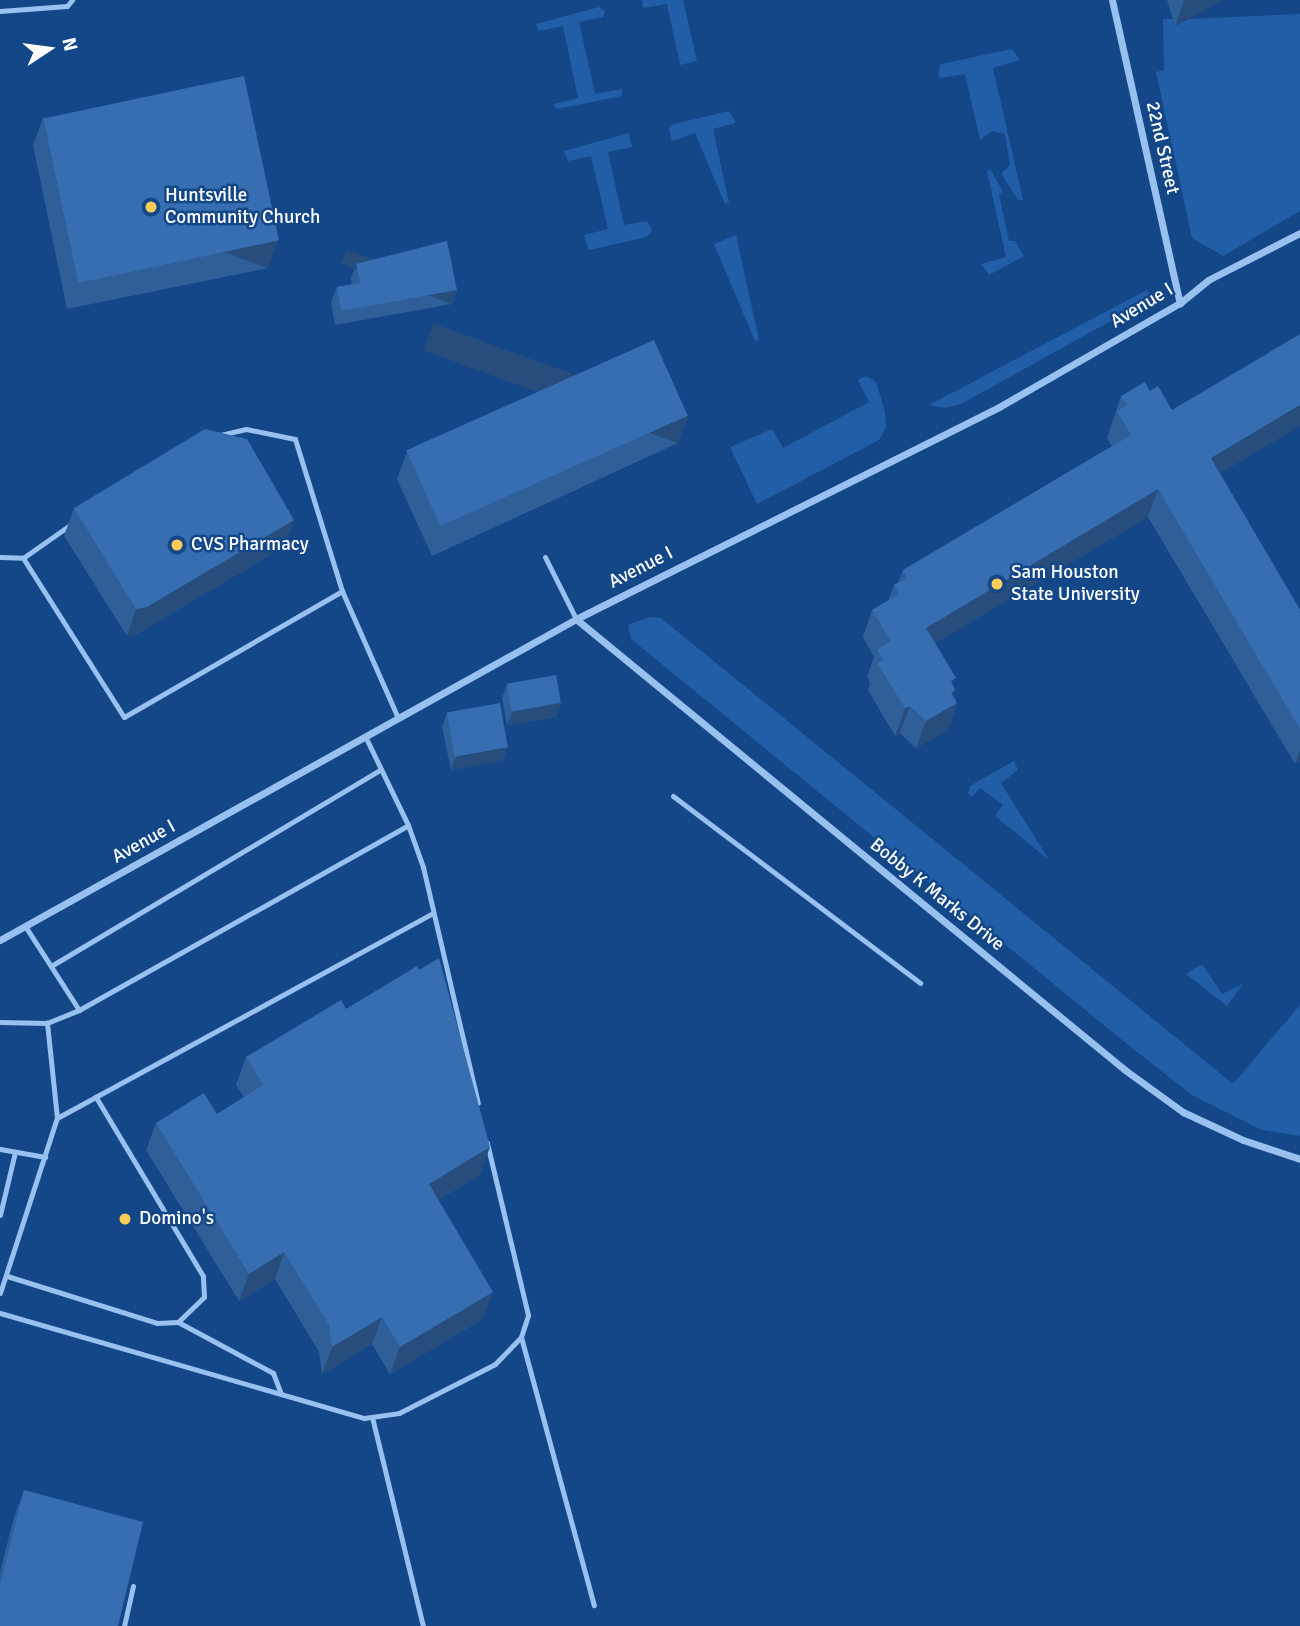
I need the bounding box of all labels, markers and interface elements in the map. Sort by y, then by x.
north arrow [14,14,84,84]
text: N [56,35,83,53]
street label: 22nd Street [1140,99,1184,197]
place label: Huntsville Community Church [165,185,320,229]
marker: Huntsville Community Church [143,199,159,215]
street label: Avenue I [1106,278,1178,334]
place label: CVS Pharmacy [191,534,309,556]
marker: CVS Pharmacy [169,537,185,553]
street label: Avenue I [605,542,677,594]
place label: Sam Houston State University [1011,562,1140,606]
marker: Sam Houston State University [989,576,1005,592]
street label: Avenue I [108,815,180,869]
street label: Bobby K Marks Drive [865,834,1009,956]
place label: Domino's [139,1208,214,1230]
marker: Domino's [117,1211,133,1227]

